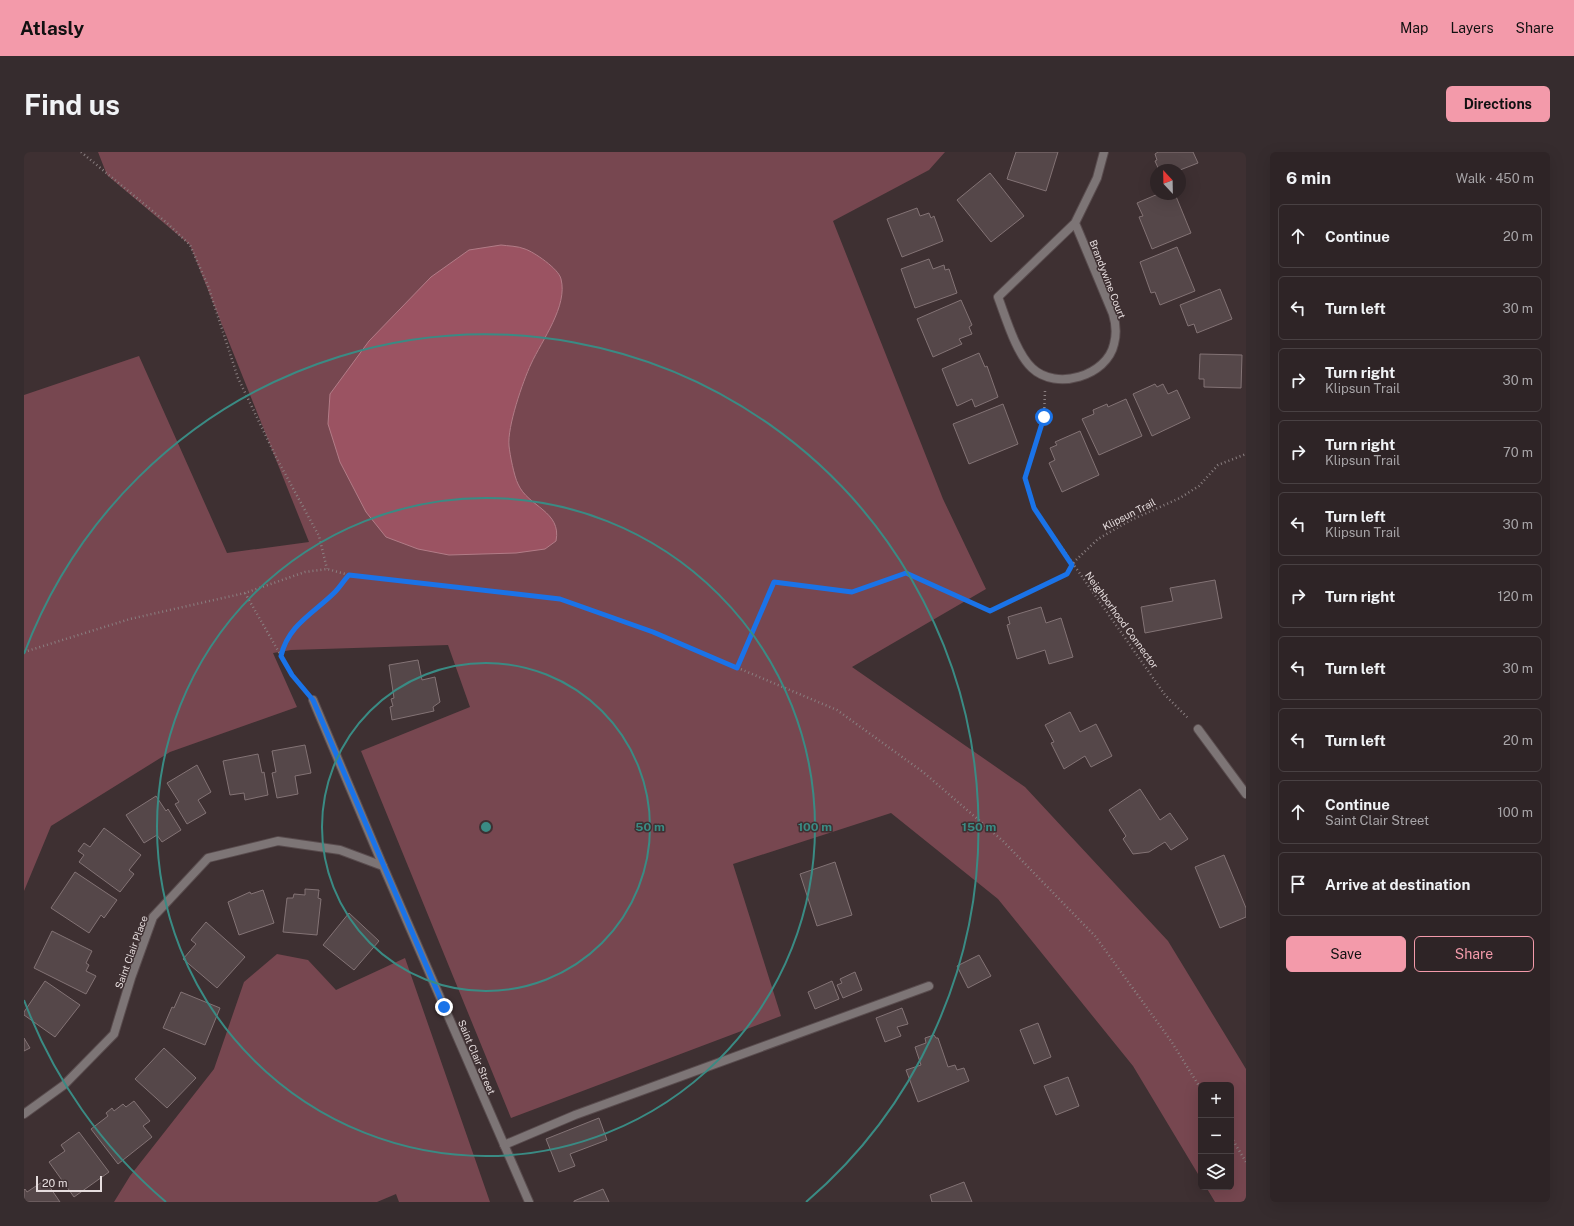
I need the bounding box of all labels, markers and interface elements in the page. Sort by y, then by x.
text: Atlasly [20,17,84,39]
text: Map [1400,20,1428,36]
text: Layers [1450,20,1494,36]
text: Share [1516,20,1554,36]
button: Directions [1446,86,1550,122]
text: Find us [24,88,120,121]
north arrow [1150,164,1186,200]
text: 6 min [1286,168,1331,188]
text: Walk · 450 m [1456,171,1534,186]
icon: ahead [1287,225,1309,247]
text: Continue [1325,228,1390,245]
text: 20 m [1503,229,1533,244]
street label: Brandywine Court [1087,238,1129,320]
icon: left [1287,297,1309,319]
text: Turn left [1325,300,1386,317]
text: 30 m [1503,301,1533,316]
text: Turn right [1325,364,1395,381]
icon: right [1287,369,1309,391]
text: 30 m [1503,373,1533,388]
text: Klipsun Trail [1325,381,1400,396]
route start [1035,408,1053,426]
text: Turn right [1325,436,1395,453]
icon: right [1287,441,1309,463]
text: 70 m [1503,445,1533,460]
text: Klipsun Trail [1325,453,1400,468]
street label: Klipsun Trail [1101,496,1157,532]
text: Turn left [1325,508,1386,525]
icon: left [1287,513,1309,535]
text: 30 m [1503,517,1533,532]
text: Klipsun Trail [1325,525,1400,540]
street label: Neighborhood Connector [1083,569,1161,671]
icon: right [1287,585,1309,607]
text: Turn right [1325,588,1395,605]
text: 120 m [1498,589,1533,604]
icon: left [1287,657,1309,679]
text: Turn left [1325,660,1386,677]
text: 30 m [1503,661,1533,676]
icon: left [1287,729,1309,751]
text: Turn left [1325,732,1386,749]
text: 20 m [1503,733,1533,748]
text: Continue [1325,796,1390,813]
icon: ahead [1287,801,1309,823]
text: 100 m [1497,805,1533,820]
text: Saint Clair Street [1325,813,1429,828]
centre of rings [479,820,493,834]
text: 50 m [635,820,665,834]
text: 100 m [798,820,832,834]
text: 150 m [962,820,996,834]
icon: arrive [1287,873,1309,895]
text: Arrive at destination [1325,876,1470,893]
street label: Saint Clair Place [112,914,150,990]
button: Save [1286,936,1406,972]
button: Share [1414,936,1534,972]
route end [435,998,453,1016]
street label: Saint Clair Street [456,1018,498,1096]
map controls [1198,1082,1234,1190]
button: + [1198,1082,1234,1118]
button: − [1198,1118,1234,1154]
button: layers [1198,1154,1234,1190]
scale bar [36,1174,102,1193]
text: 20 m [42,1177,67,1189]

